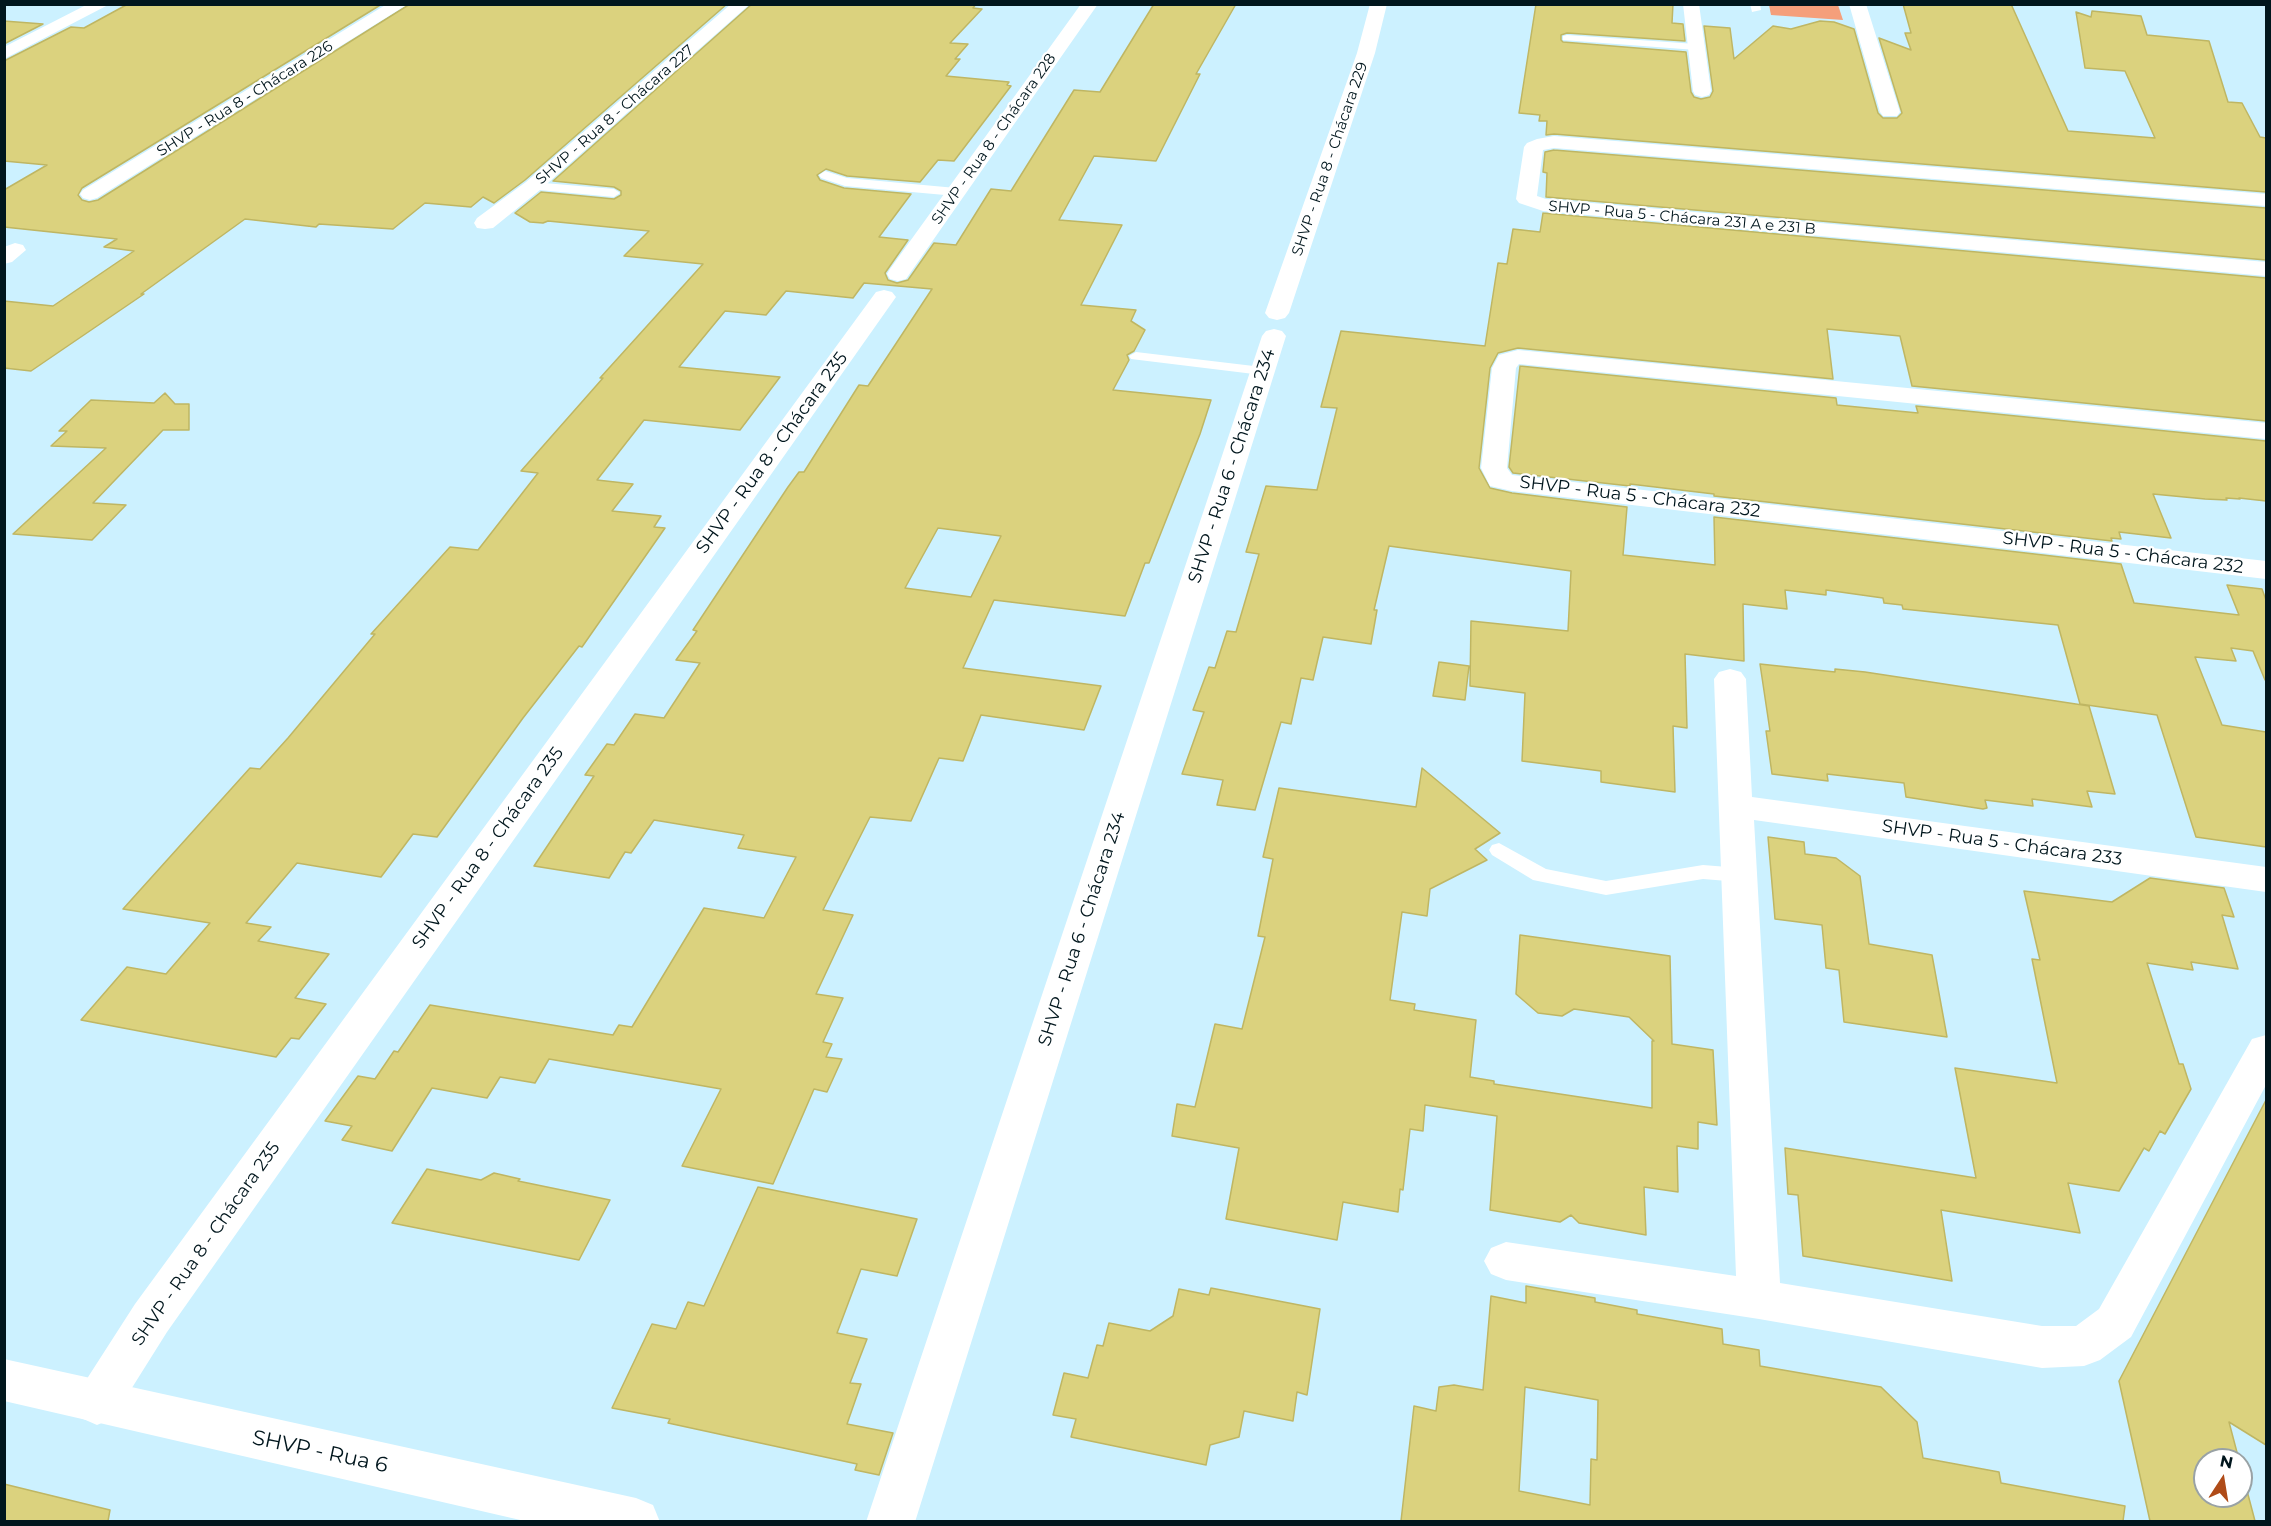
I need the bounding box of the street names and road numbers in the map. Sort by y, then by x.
street label: SHVP - Rua 8 - Chácara 226 [154,37,336,161]
street label: SHVP - Rua 8 - Chácara 227 [532,41,698,189]
street label: SHVP - Rua 8 - Chácara 228 [928,50,1060,228]
street label: SHVP - Rua 8 - Chácara 229 [1288,60,1372,258]
street label: SHVP - Rua 5 - Chácara 231 A e 231 B [1548,197,1816,239]
street label: SHVP - Rua 6 - Chácara 234 [1184,346,1280,586]
street label: SHVP - Rua 8 - Chácara 235 [692,348,852,558]
street label: SHVP - Rua 5 - Chácara 232 [1518,472,1762,522]
street label: SHVP - Rua 5 - Chácara 232 [2001,528,2245,578]
street label: SHVP - Rua 8 - Chácara 235 [408,743,568,953]
street label: SHVP - Rua 6 - Chácara 234 [1034,809,1130,1049]
street label: SHVP - Rua 5 - Chácara 233 [1880,815,2124,871]
street label: SHVP - Rua 8 - Chácara 235 [127,1138,285,1350]
street label: SHVP - Rua 6 [250,1425,390,1479]

